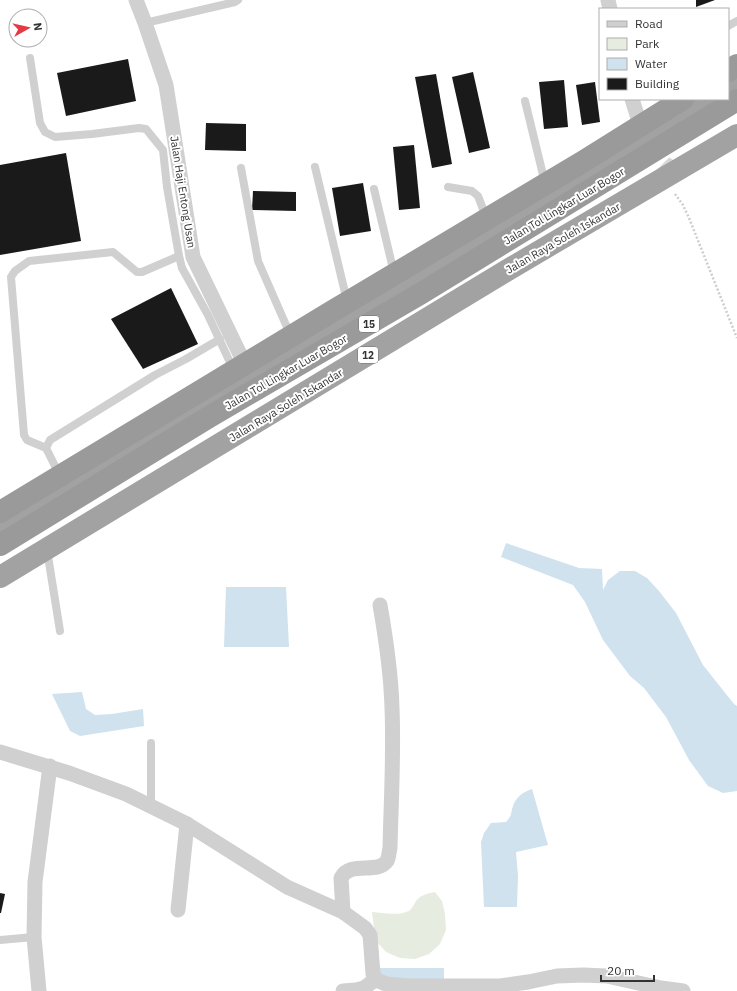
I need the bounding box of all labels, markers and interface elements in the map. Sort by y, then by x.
north arrow [8,8,48,48]
legend [599,8,729,100]
text: Road [635,16,663,31]
text: N [30,22,45,32]
text: Park [635,36,660,51]
text: Water [635,56,668,71]
text: Building [635,76,680,91]
street label: Jalan Haji Entong Usan [167,135,199,249]
street label: Jalan Tol Lingkar Luar Bogor [501,164,627,248]
street label: Jalan Raya Soleh Iskandar [503,199,623,277]
road number: 15 [359,316,379,332]
street label: Jalan Tol Lingkar Luar Bogor [223,331,349,413]
road number: 12 [358,347,378,363]
street label: Jalan Raya Soleh Iskandar [227,365,345,445]
scale bar [601,957,654,983]
text: 20 m [607,963,635,978]

